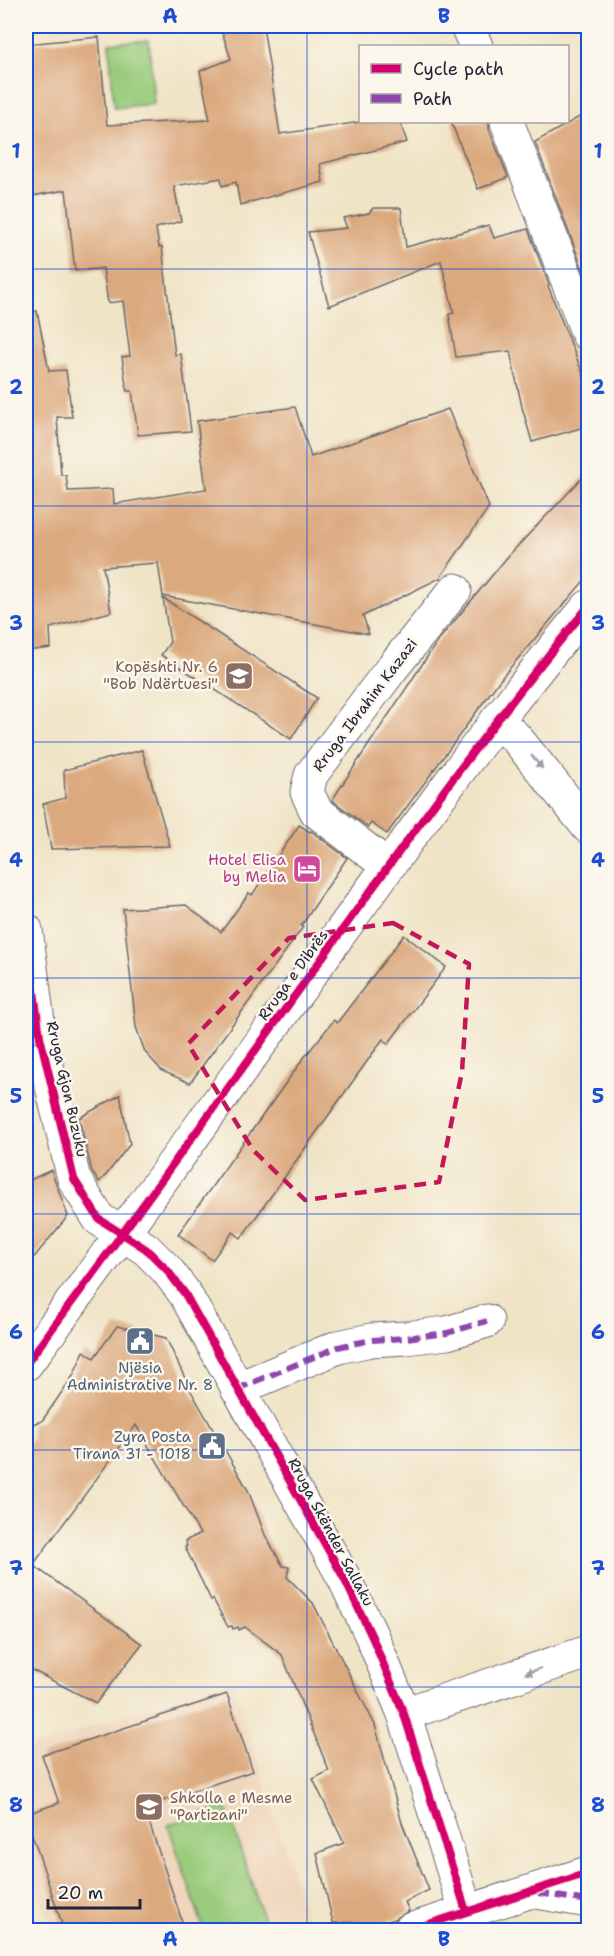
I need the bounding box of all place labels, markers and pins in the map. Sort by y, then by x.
place label: Kopështi Nr. 6 "Bob Ndërtuesi" [103,657,218,694]
school or university icon: Kopështi Nr. 6 "Bob Ndërtuesi" [223,660,255,692]
place label: Hotel Elisa by Melia [208,850,287,887]
hotel icon: Hotel Elisa by Melia [291,853,323,885]
public building icon: Njësia Administrative Nr. 8 [124,1325,156,1357]
place label: Njësia Administrative Nr. 8 [67,1358,213,1395]
place label: Zyra Posta Tirana 31 - 1018 [73,1427,192,1464]
public building icon: Zyra Posta Tirana 31 - 1018 [196,1430,228,1462]
place label: Shkolla e Mesme "Partizani" [170,1788,293,1825]
school or university icon: Shkolla e Mesme "Partizani" [133,1791,165,1823]

